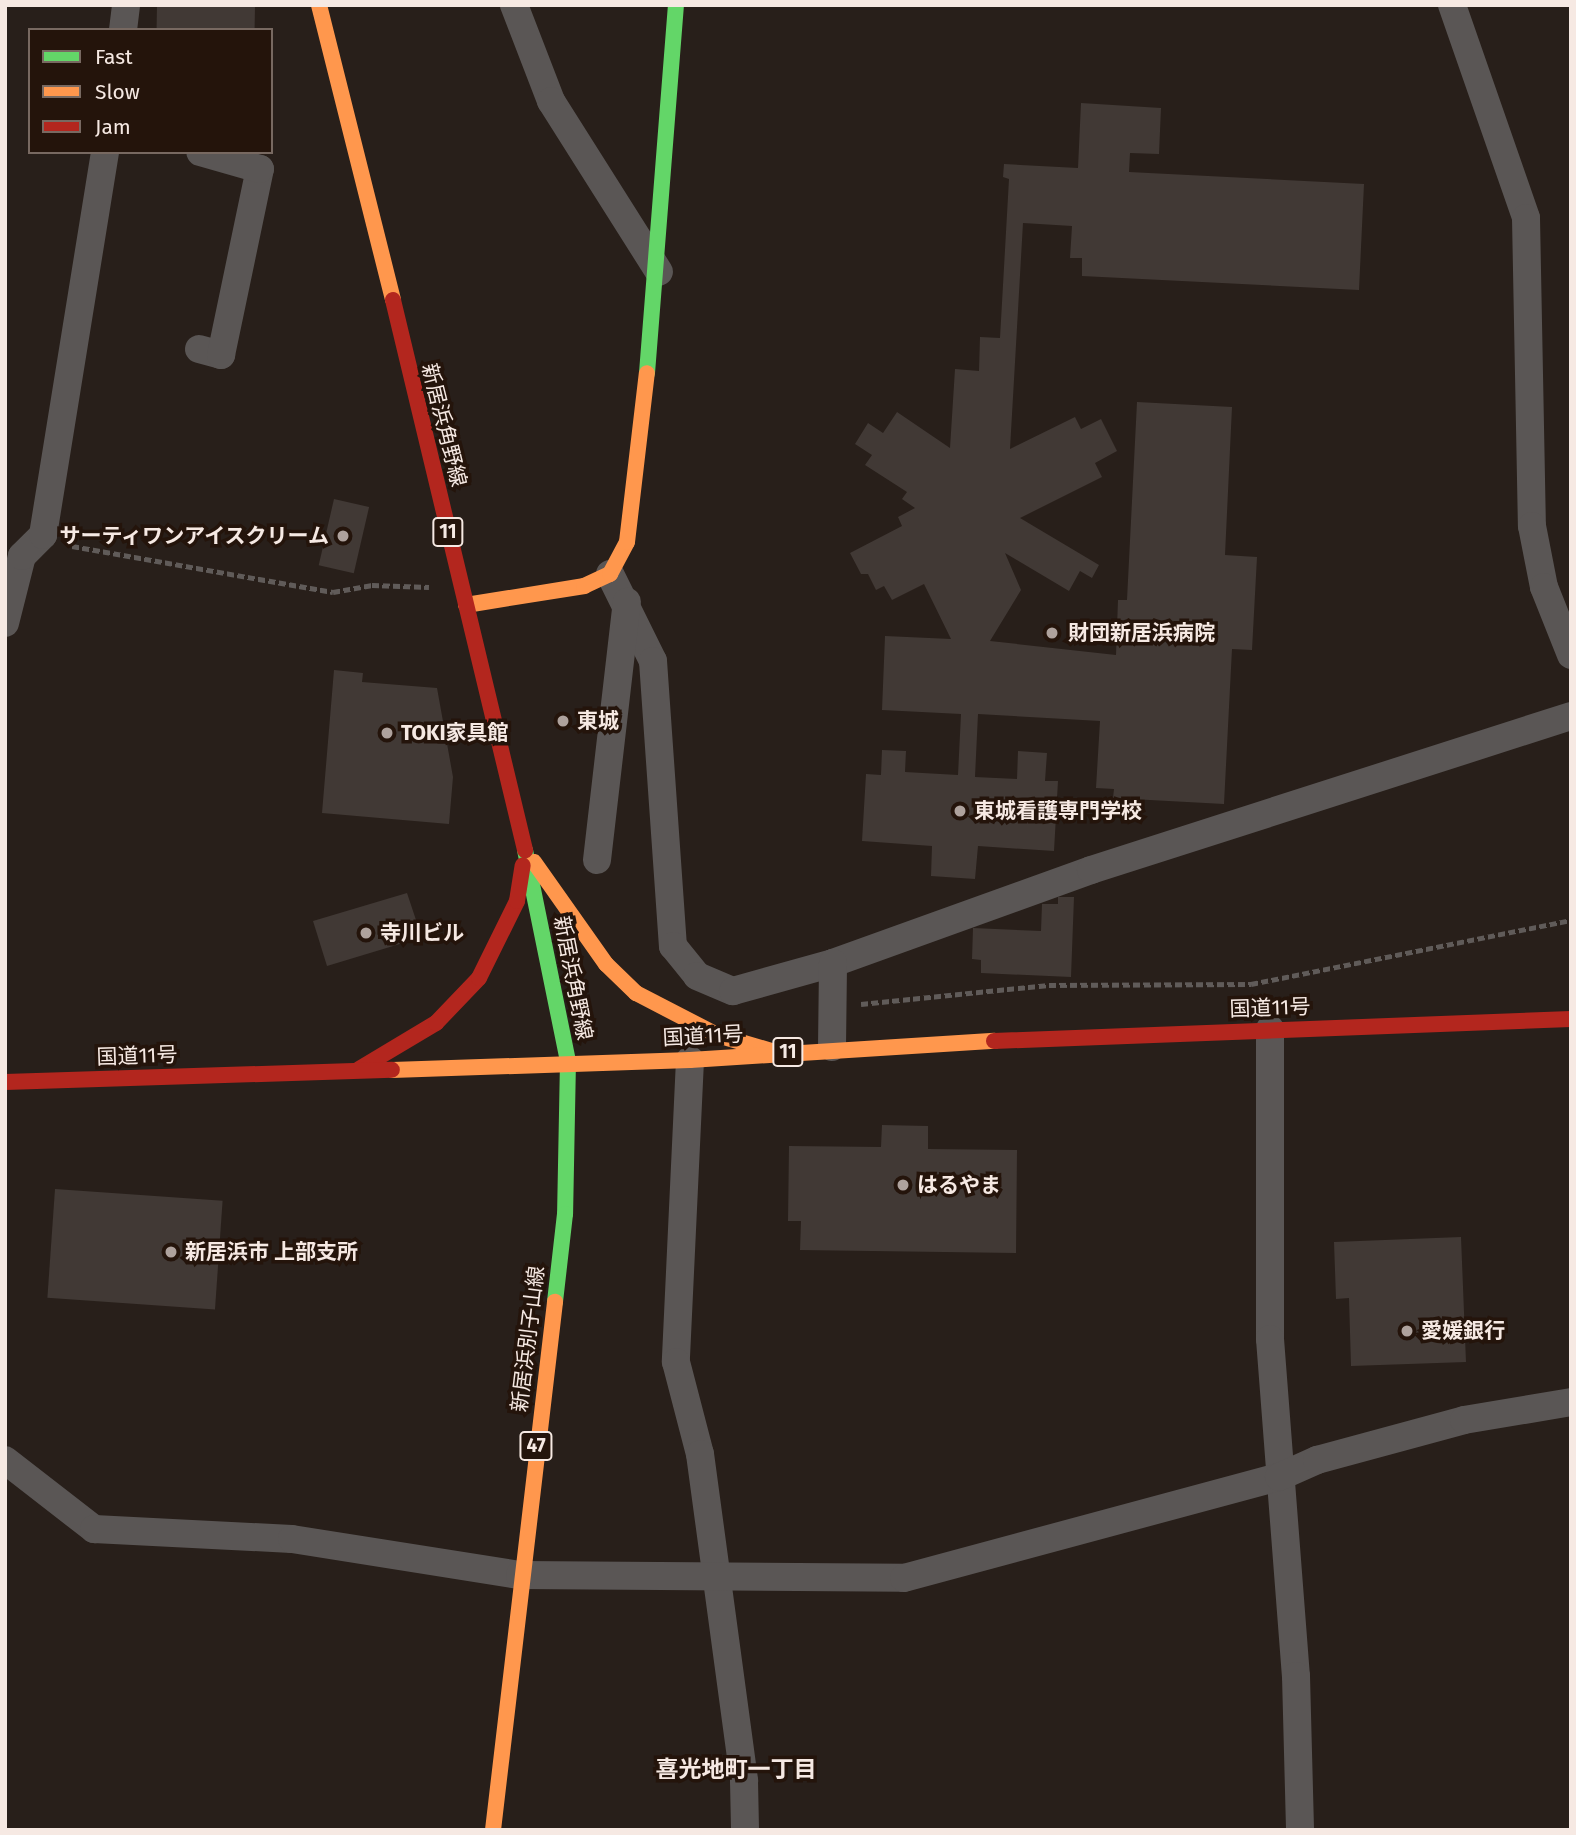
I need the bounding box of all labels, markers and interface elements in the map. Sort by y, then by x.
legend [28,28,273,154]
text: Fast [95,44,133,70]
text: Slow [95,79,140,105]
text: Jam [95,114,131,140]
street label: 新居浜角野線 [417,361,471,489]
road number: 11 [432,516,464,548]
place label: サーティワンアイスクリーム [56,523,329,549]
marker: サーティワンアイスクリーム [335,528,351,544]
place label: 財団新居浜病院 [1068,620,1215,646]
marker: 財団新居浜病院 [1042,623,1062,643]
place label: 東城 [577,708,619,734]
marker: 東城 [555,713,571,729]
place label: TOKI家具館 [401,720,509,746]
marker: TOKI家具館 [379,725,395,741]
place label: 東城看護専門学校 [974,798,1142,824]
marker: 東城看護専門学校 [952,803,968,819]
street label: 新居浜角野線 [549,914,597,1042]
place label: 寺川ビル [380,920,464,946]
marker: 寺川ビル [358,925,374,941]
street label: 国道11号 [1229,994,1311,1022]
street label: 国道11号 [662,1021,744,1051]
road number: 11 [772,1036,804,1068]
street label: 国道11号 [96,1042,178,1070]
place label: はるやま [917,1172,1001,1198]
marker: はるやま [895,1177,911,1193]
place label: 新居浜市 上部支所 [185,1239,358,1265]
marker: 新居浜市 上部支所 [163,1244,179,1260]
street label: 新居浜別子山線 [507,1265,549,1413]
place label: 愛媛銀行 [1421,1318,1505,1344]
marker: 愛媛銀行 [1399,1323,1415,1339]
road number: 47 [518,1430,554,1462]
district label: 喜光地町一丁目 [656,1755,816,1783]

